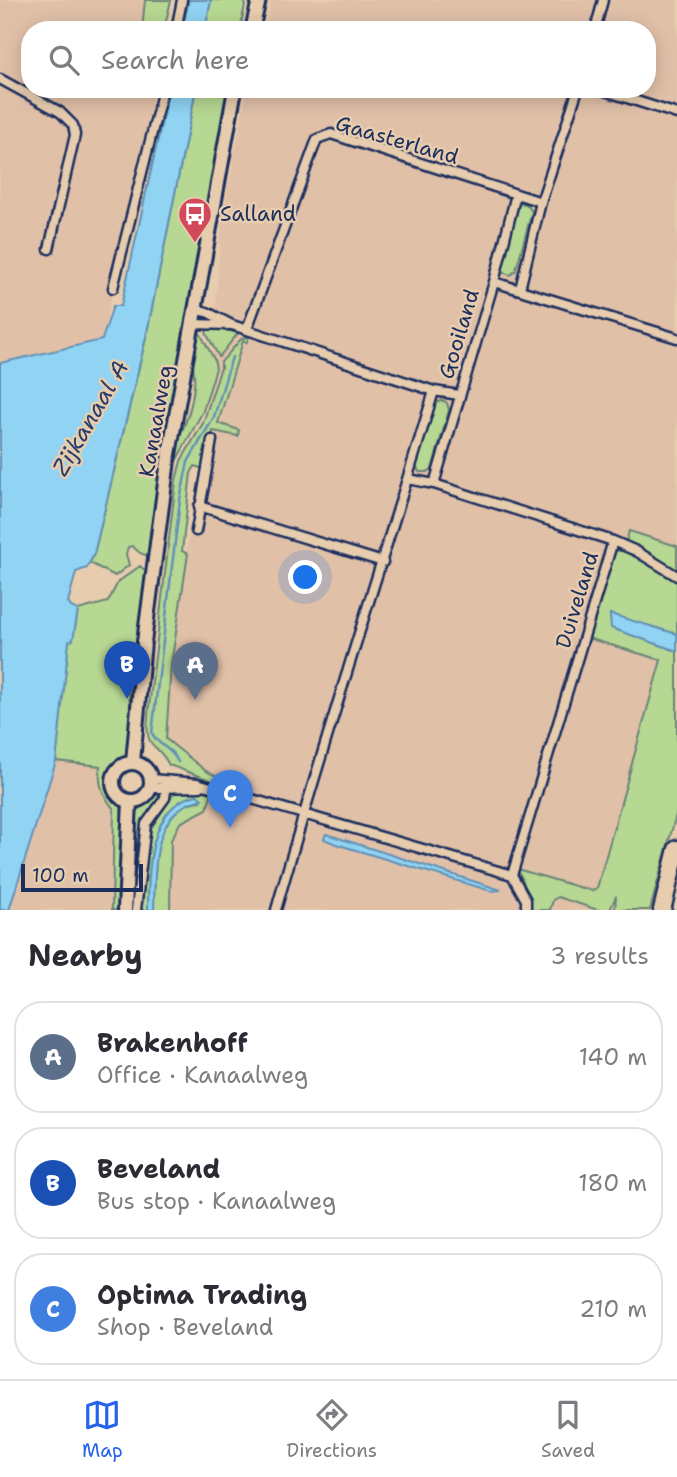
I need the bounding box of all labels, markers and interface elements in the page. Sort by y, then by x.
search box [21,21,656,98]
icon: search [45,41,83,79]
text: Search here [101,42,250,77]
street label: Gaasterland [332,109,462,171]
bus stop icon: Salland [176,195,214,244]
place label: Salland [220,200,296,228]
street label: Gooiland [432,286,486,382]
water label: Zijkanaal A [45,354,135,481]
street label: Kanaalweg [132,363,180,479]
street label: Duiveland [549,548,605,652]
your location [288,560,322,594]
pin: B [104,641,150,699]
pin: A [172,642,218,700]
pin: C [207,770,253,828]
scale bar [21,861,144,893]
text: 100 m [32,863,89,888]
text: Nearby [28,935,143,976]
text: 3 results [550,941,649,971]
text: Brakenhoff [97,1025,248,1060]
text: A [44,1042,62,1072]
text: 140 m [579,1042,647,1072]
text: Office · Kanaalweg [97,1060,308,1090]
text: Beveland [97,1151,220,1186]
text: B [46,1168,60,1198]
text: 180 m [578,1168,647,1198]
text: Bus stop · Kanaalweg [97,1186,336,1216]
text: Optima Trading [97,1277,307,1312]
text: C [46,1294,60,1324]
text: 210 m [579,1294,647,1324]
text: Shop · Beveland [97,1312,273,1342]
tab: Map [82,1396,123,1463]
tab: Directions [287,1396,377,1463]
tab: Saved [541,1396,595,1463]

